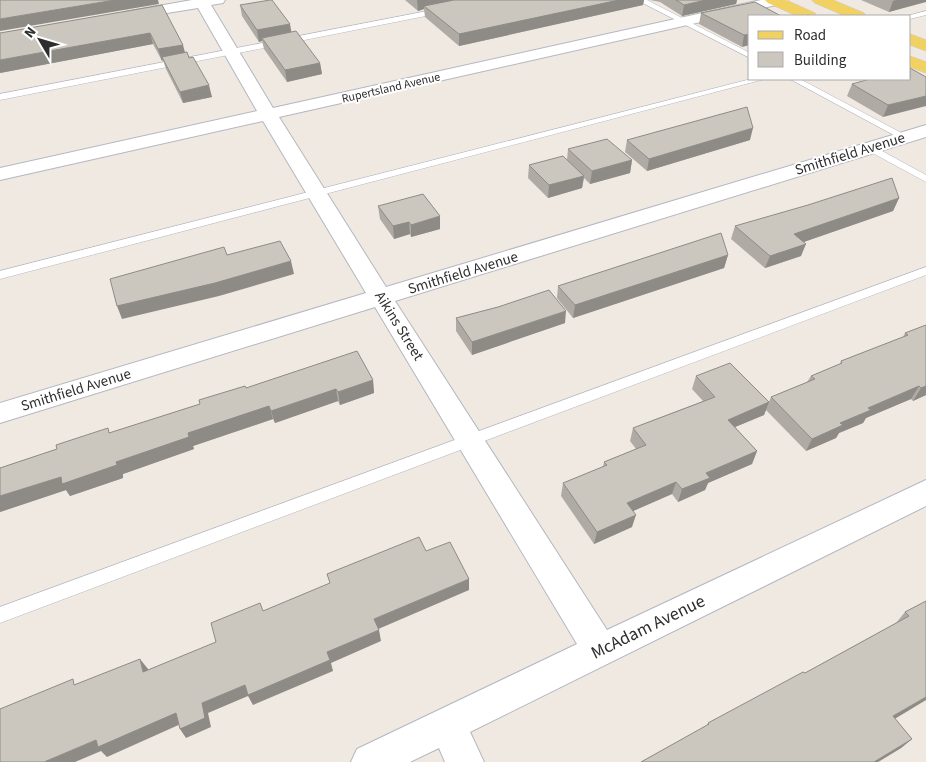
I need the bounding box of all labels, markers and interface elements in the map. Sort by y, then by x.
north arrow [15,15,65,65]
legend [748,15,911,80]
text: N [20,23,41,42]
text: Road [794,25,826,46]
text: Building [794,50,847,71]
street label: Rupertsland Avenue [340,68,442,108]
street label: Smithfield Avenue [792,127,908,181]
street label: Smithfield Avenue [405,246,521,300]
street label: Aikins Street [369,287,429,365]
street label: Smithfield Avenue [18,363,134,417]
street label: McAdam Avenue [587,589,709,665]

